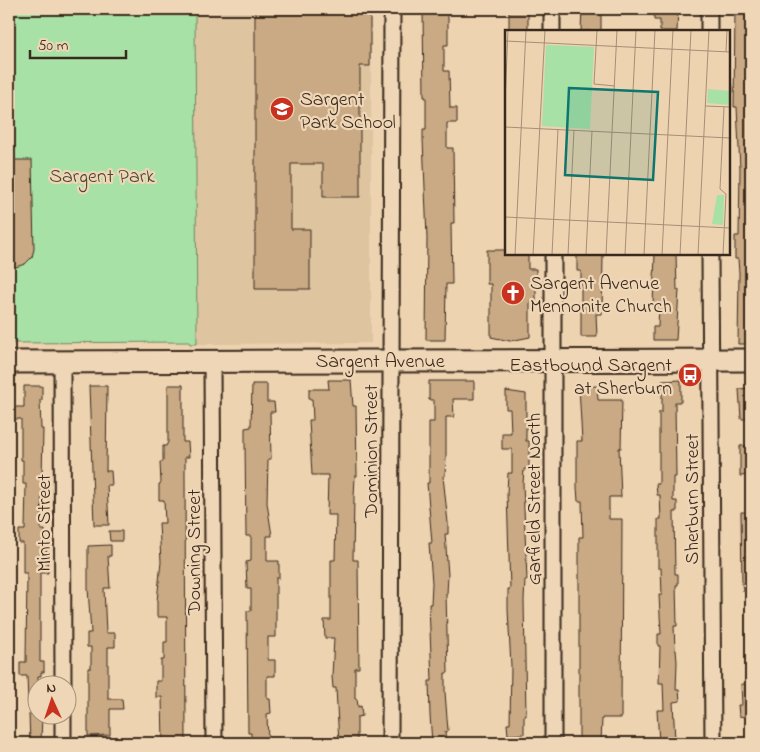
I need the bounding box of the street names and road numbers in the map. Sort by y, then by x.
street label: Sargent Avenue [315,348,445,378]
street label: Dominion Street [358,384,387,519]
street label: Garfield Street North [521,413,550,585]
street label: Sherburn Street [679,433,708,564]
street label: Minto Street [31,474,60,572]
street label: Downing Street [181,489,211,616]

